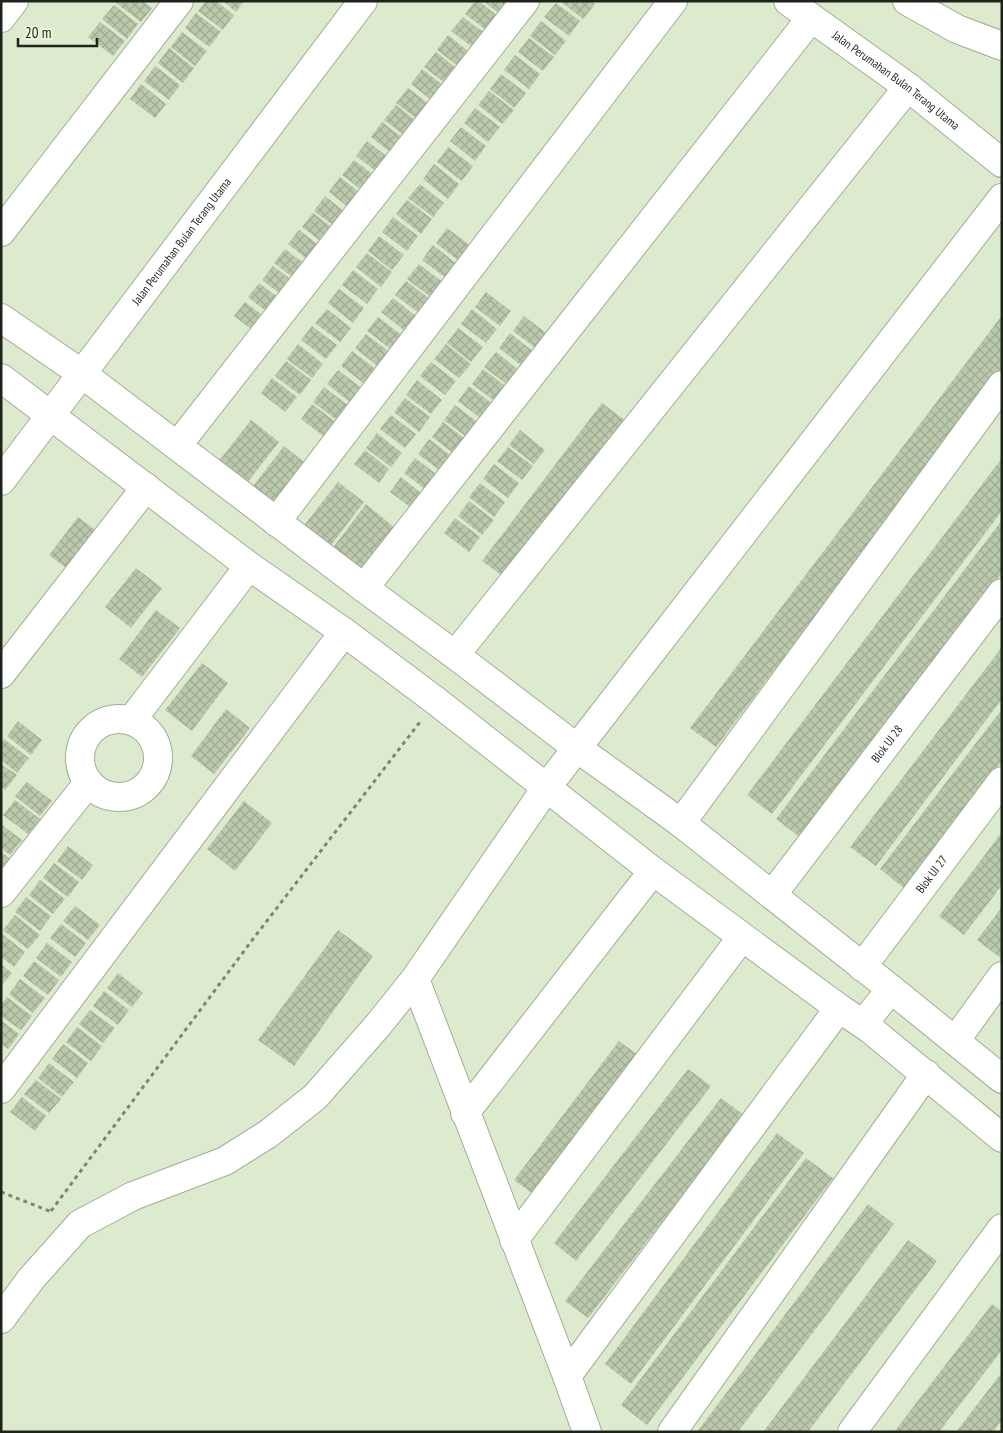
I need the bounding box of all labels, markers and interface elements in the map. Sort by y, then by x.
scale bar [18,15,96,47]
text: 20 m [25,23,51,42]
street label: Jalan Perumahan Bulan Terang Utama [829,27,963,133]
street label: Jalan Perumahan Bulan Terang Utama [128,174,234,309]
street label: Blok UJ 28 [868,722,906,765]
street label: Blok UJ 27 [912,852,950,896]

